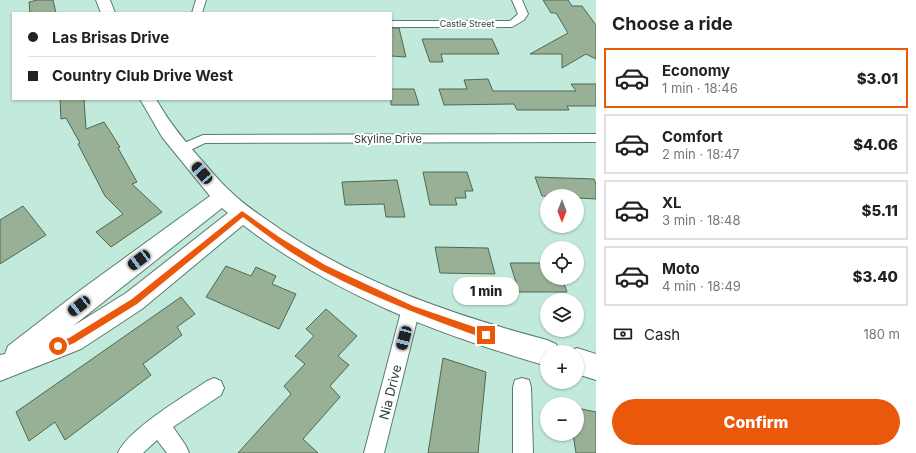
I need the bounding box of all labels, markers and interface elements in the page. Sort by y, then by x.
text: Choose a ride [612,13,733,34]
street label: Castle Street [440,18,494,29]
text: Las Brisas Drive [52,28,169,47]
icon: car [614,60,650,96]
text: Economy [662,61,730,80]
text: Country Club Drive West [52,66,233,85]
text: $3.01 [857,69,898,88]
text: 1 min · 18:46 [662,80,738,96]
icon: car [614,126,650,162]
text: Comfort [662,127,723,146]
street label: Skyline Drive [354,132,422,146]
text: $4.06 [853,135,898,154]
text: 2 min · 18:47 [662,146,740,162]
car [190,160,214,186]
north arrow [540,189,584,233]
map controls [540,189,584,441]
icon: car [614,192,650,228]
text: XL [662,193,682,212]
text: $5.11 [861,201,898,220]
text: 3 min · 18:48 [662,212,740,228]
button: locate [540,241,584,285]
car [126,248,152,272]
icon: car [614,258,650,294]
text: Moto [662,259,700,278]
text: $3.40 [853,267,898,286]
callout: 1 min [453,277,519,305]
text: 4 min · 18:49 [662,278,741,294]
text: 1 min [470,283,502,299]
button: layers [540,293,584,337]
car [66,294,92,318]
icon: cash [612,323,634,345]
car [395,325,413,351]
text: Cash [644,325,680,344]
route end [477,326,495,344]
text: 180 m [863,326,900,342]
route start [49,337,67,355]
button: + [540,345,584,389]
street label: Nia Drive [375,363,405,421]
button: − [540,397,584,441]
button: Confirm [612,399,900,445]

